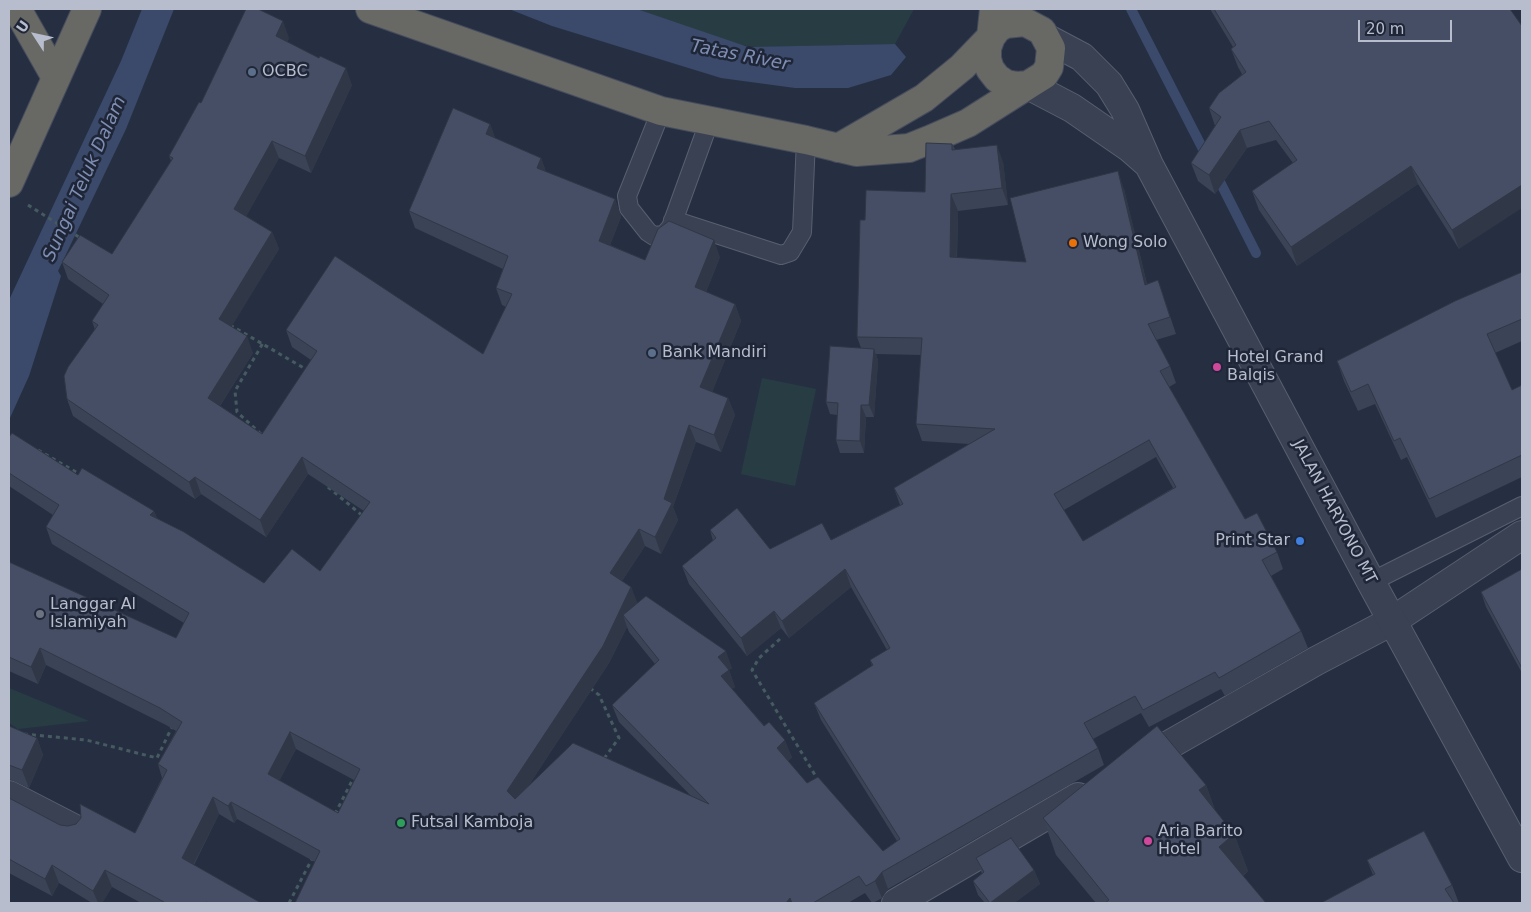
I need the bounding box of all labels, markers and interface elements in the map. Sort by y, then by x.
north arrow [10,10,60,60]
scale bar [1361,10,1455,42]
text: U [13,17,33,36]
text: 20 m [1366,20,1404,38]
water label: Tatas River [689,36,791,76]
place label: OCBC [262,62,308,82]
marker: OCBC [246,66,258,78]
water label: Sungai Teluk Dalam [39,93,131,265]
place label: Wong Solo [1083,233,1167,253]
marker: Wong Solo [1067,237,1079,249]
place label: Bank Mandiri [662,343,767,363]
marker: Bank Mandiri [646,347,658,359]
place label: Hotel Grand Balqis [1227,348,1324,386]
marker: Hotel Grand Balqis [1211,361,1223,373]
street label: JALAN HARYONO MT [1288,437,1380,587]
place label: Print Star [1215,531,1290,551]
marker: Print Star [1294,535,1306,547]
place label: Langgar Al Islamiyah [50,595,136,633]
marker: Langgar Al Islamiyah [34,608,46,620]
place label: Futsal Kamboja [411,813,533,833]
marker: Futsal Kamboja [395,817,407,829]
place label: Aria Barito Hotel [1158,822,1243,860]
marker: Aria Barito Hotel [1142,835,1154,847]

